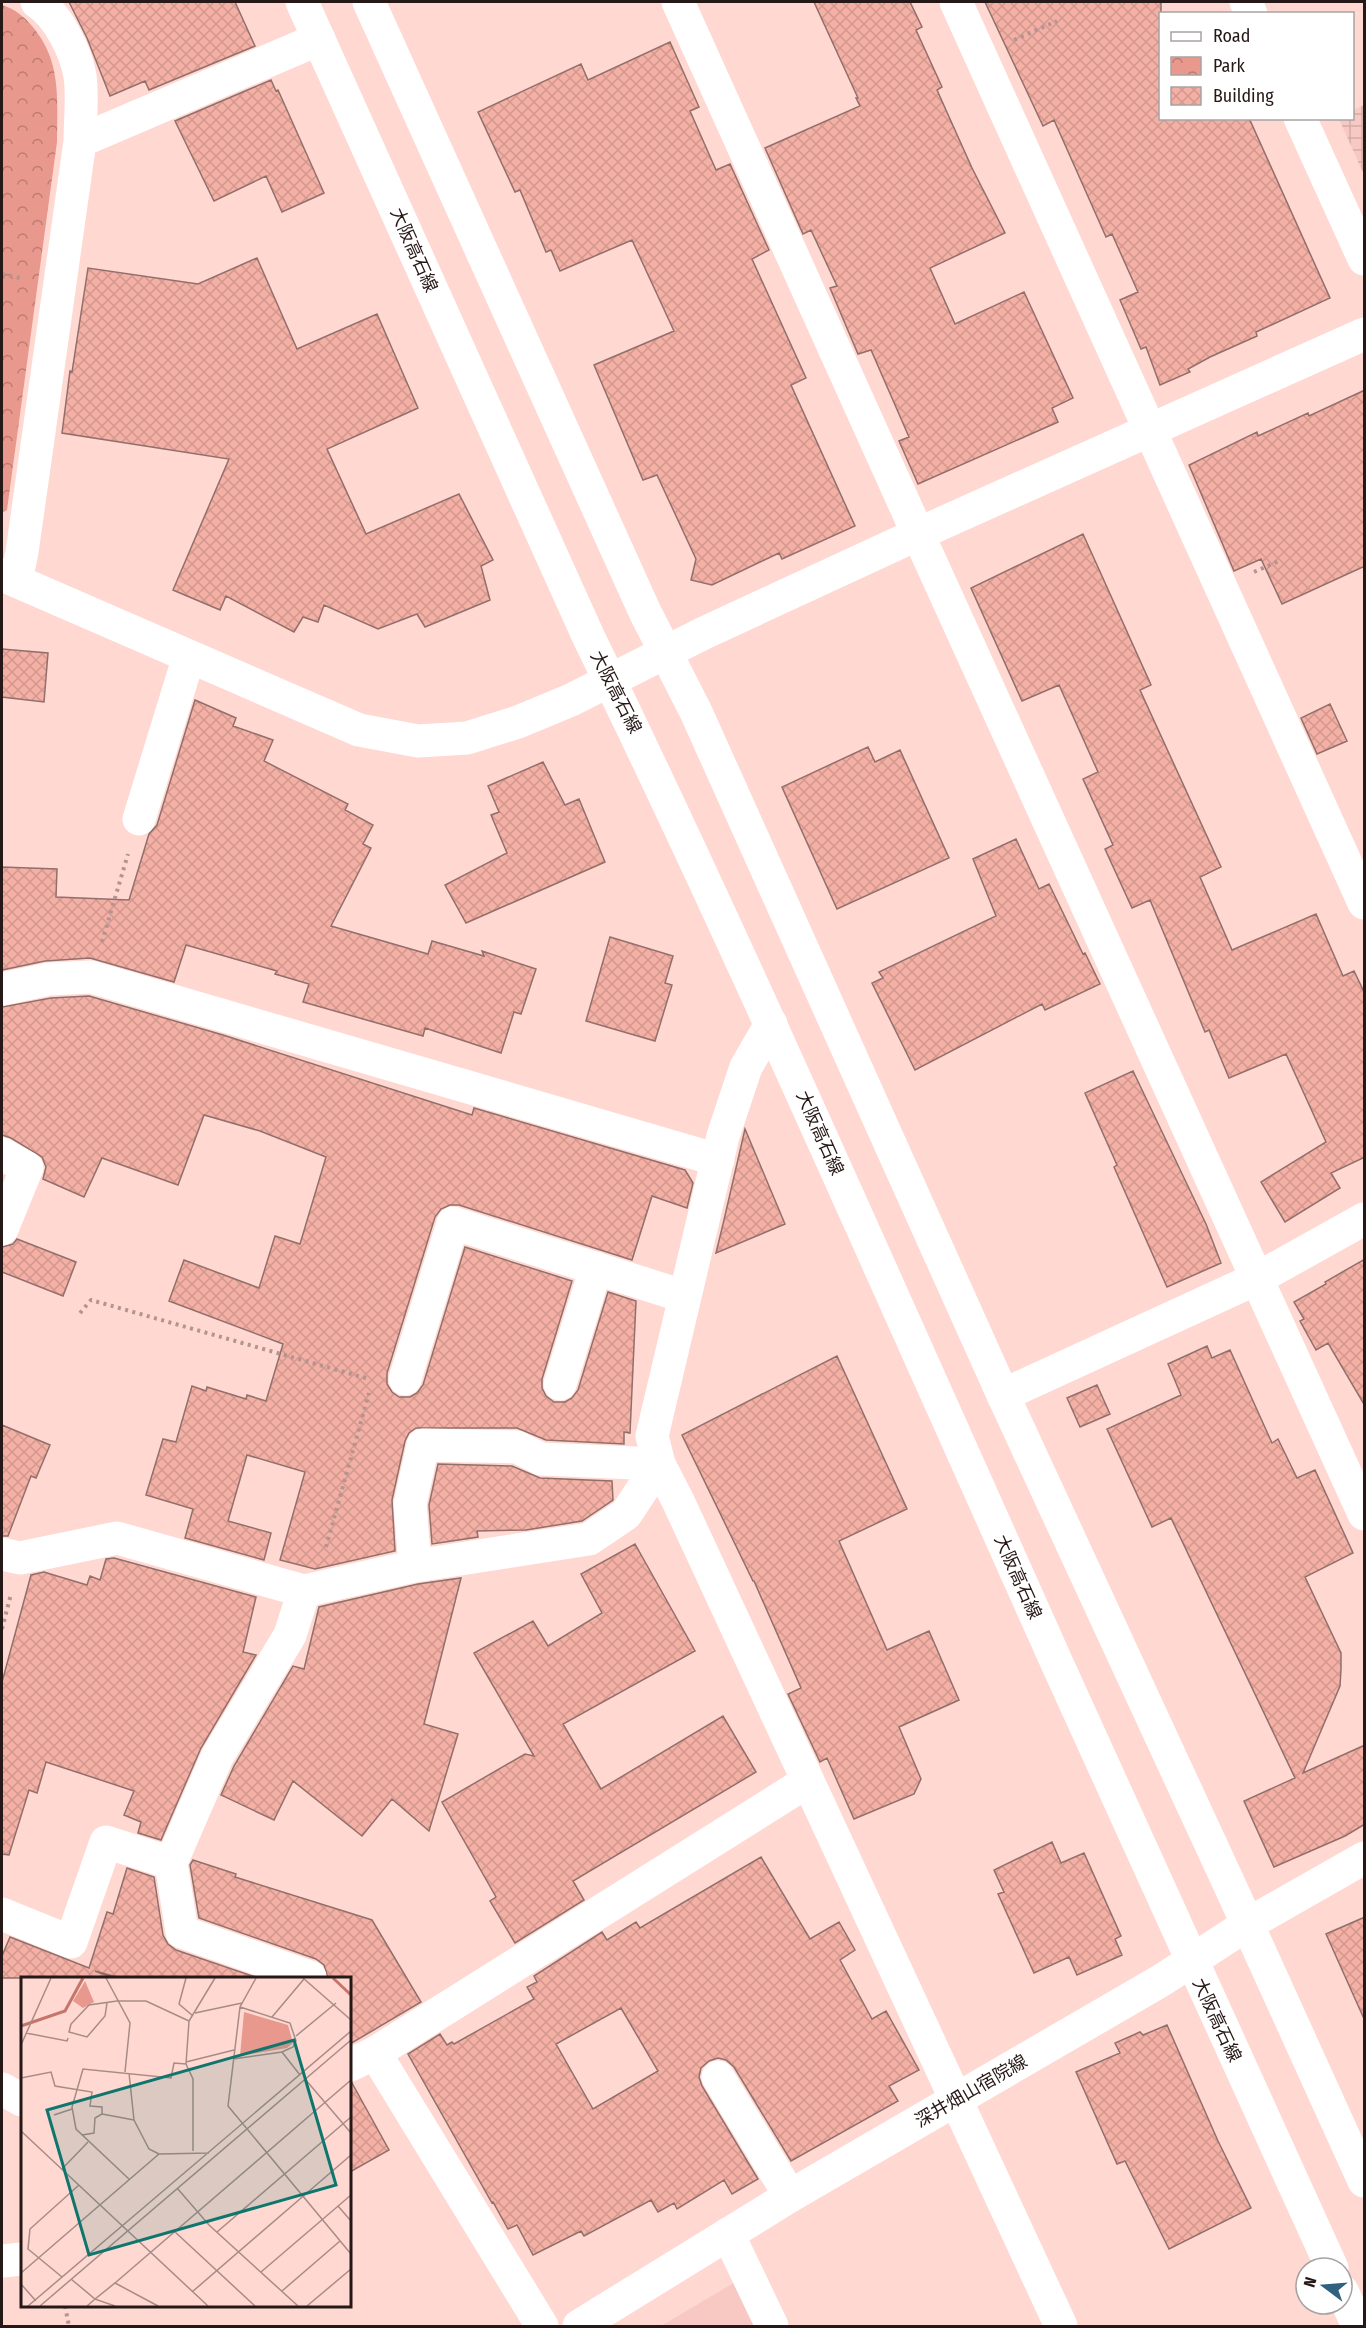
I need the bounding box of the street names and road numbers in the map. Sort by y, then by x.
street label: 大阪高石線 [386,204,442,296]
street label: 大阪高石線 [586,647,646,737]
street label: 大阪高石線 [792,1087,848,1179]
street label: 大阪高石線 [990,1531,1046,1623]
street label: 大阪高石線 [1188,1975,1246,2065]
street label: 深井畑山宿院線 [911,2050,1031,2132]

